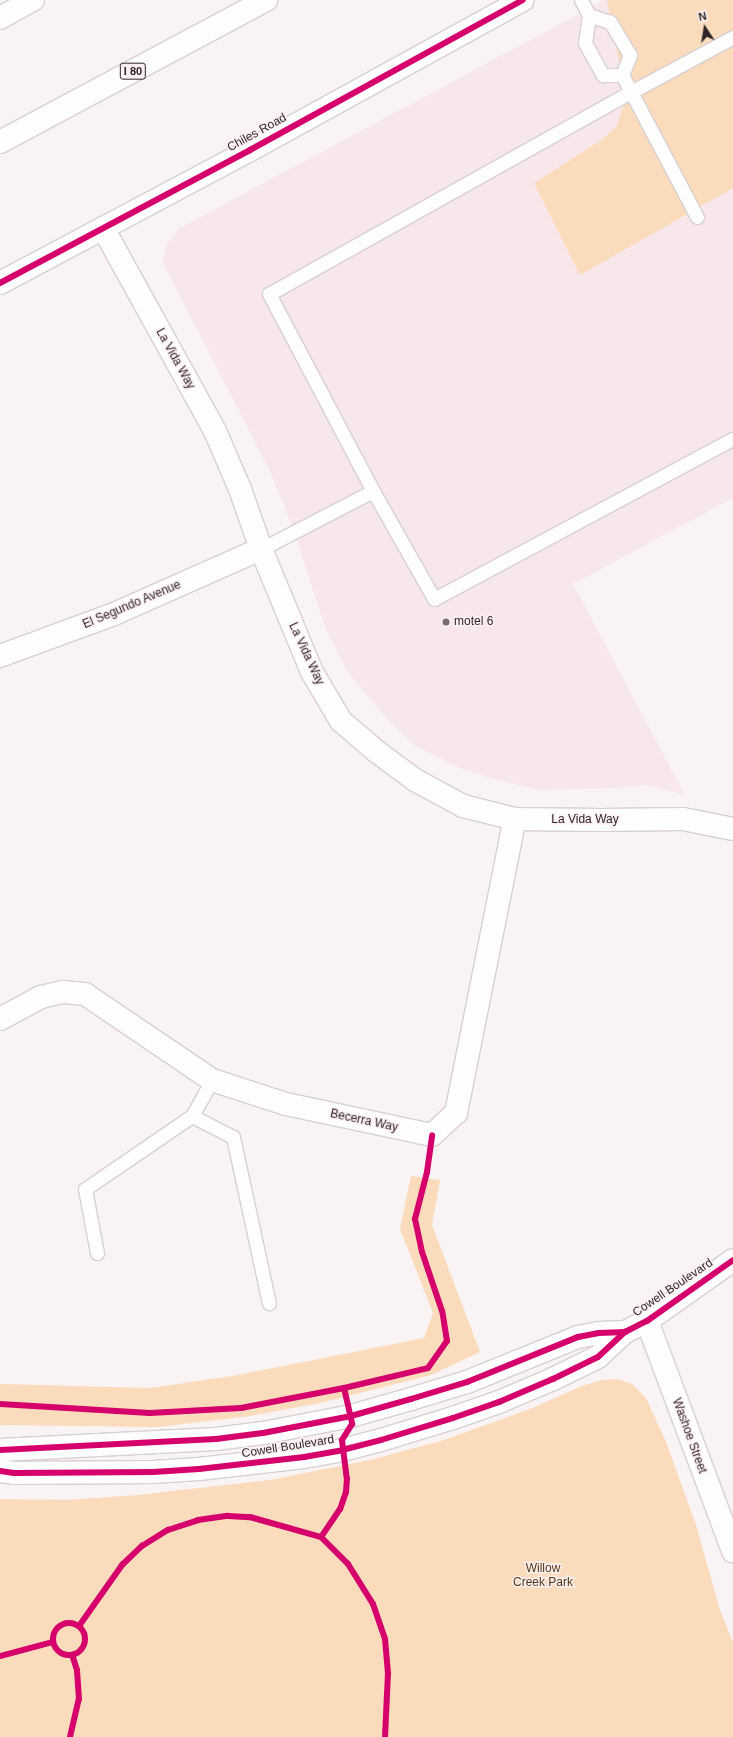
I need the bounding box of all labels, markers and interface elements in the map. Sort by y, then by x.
north arrow [685,8,725,48]
text: N [697,10,708,23]
road number: I 80 [119,62,147,80]
street label: Chiles Road [225,111,289,155]
street label: La Vida Way [152,326,198,392]
street label: El Segundo Avenue [80,578,184,632]
place label: motel 6 [454,615,493,629]
marker: motel 6 [441,617,451,627]
street label: La Vida Way [285,620,327,688]
street label: La Vida Way [551,813,619,827]
street label: Becerra Way [329,1107,399,1135]
street label: Cowell Boulevard [630,1256,716,1320]
street label: Washoe Street [669,1396,709,1476]
street label: Cowell Boulevard [241,1433,335,1461]
park label: Willow Creek Park [513,1562,573,1590]

